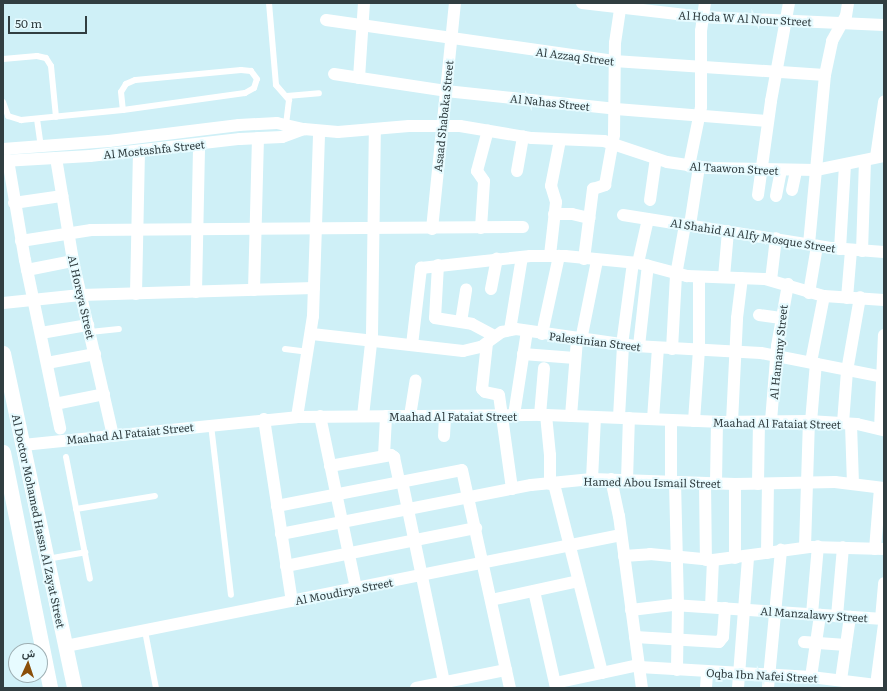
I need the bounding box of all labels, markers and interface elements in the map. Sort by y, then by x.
scale bar [10,8,89,34]
street label: Al Hoda W Al Nour Street [678,8,812,28]
text: 50 m [15,14,42,32]
street label: Al Azzaq Street [535,45,615,67]
street label: Asaad Shabaka Street [431,60,455,172]
street label: Al Nahas Street [509,91,591,113]
street label: Al Mostashfa Street [103,137,205,161]
street label: Al Taawon Street [689,159,779,177]
street label: Al Shahid Al Alfy Mosque Street [669,215,837,255]
street label: Al Horeya Street [66,254,98,340]
street label: Al Hamamy Street [766,304,790,400]
street label: Palestinian Street [548,329,642,353]
street label: Maahad Al Fataiat Street [389,409,517,423]
street label: Al Doctor Mohamed Hassn Al Zayat Street [10,413,68,629]
street label: Maahad Al Fataiat Street [713,415,841,431]
street label: Maahad Al Fataiat Street [66,420,194,446]
street label: Hamed Abou Ismail Street [583,474,721,490]
street label: Al Moudirya Street [294,575,394,607]
street label: Al Manzalawy Street [760,604,868,624]
north arrow [8,643,48,683]
text: ش [22,644,36,660]
street label: Oqba Ibn Nafei Street [706,665,818,685]

